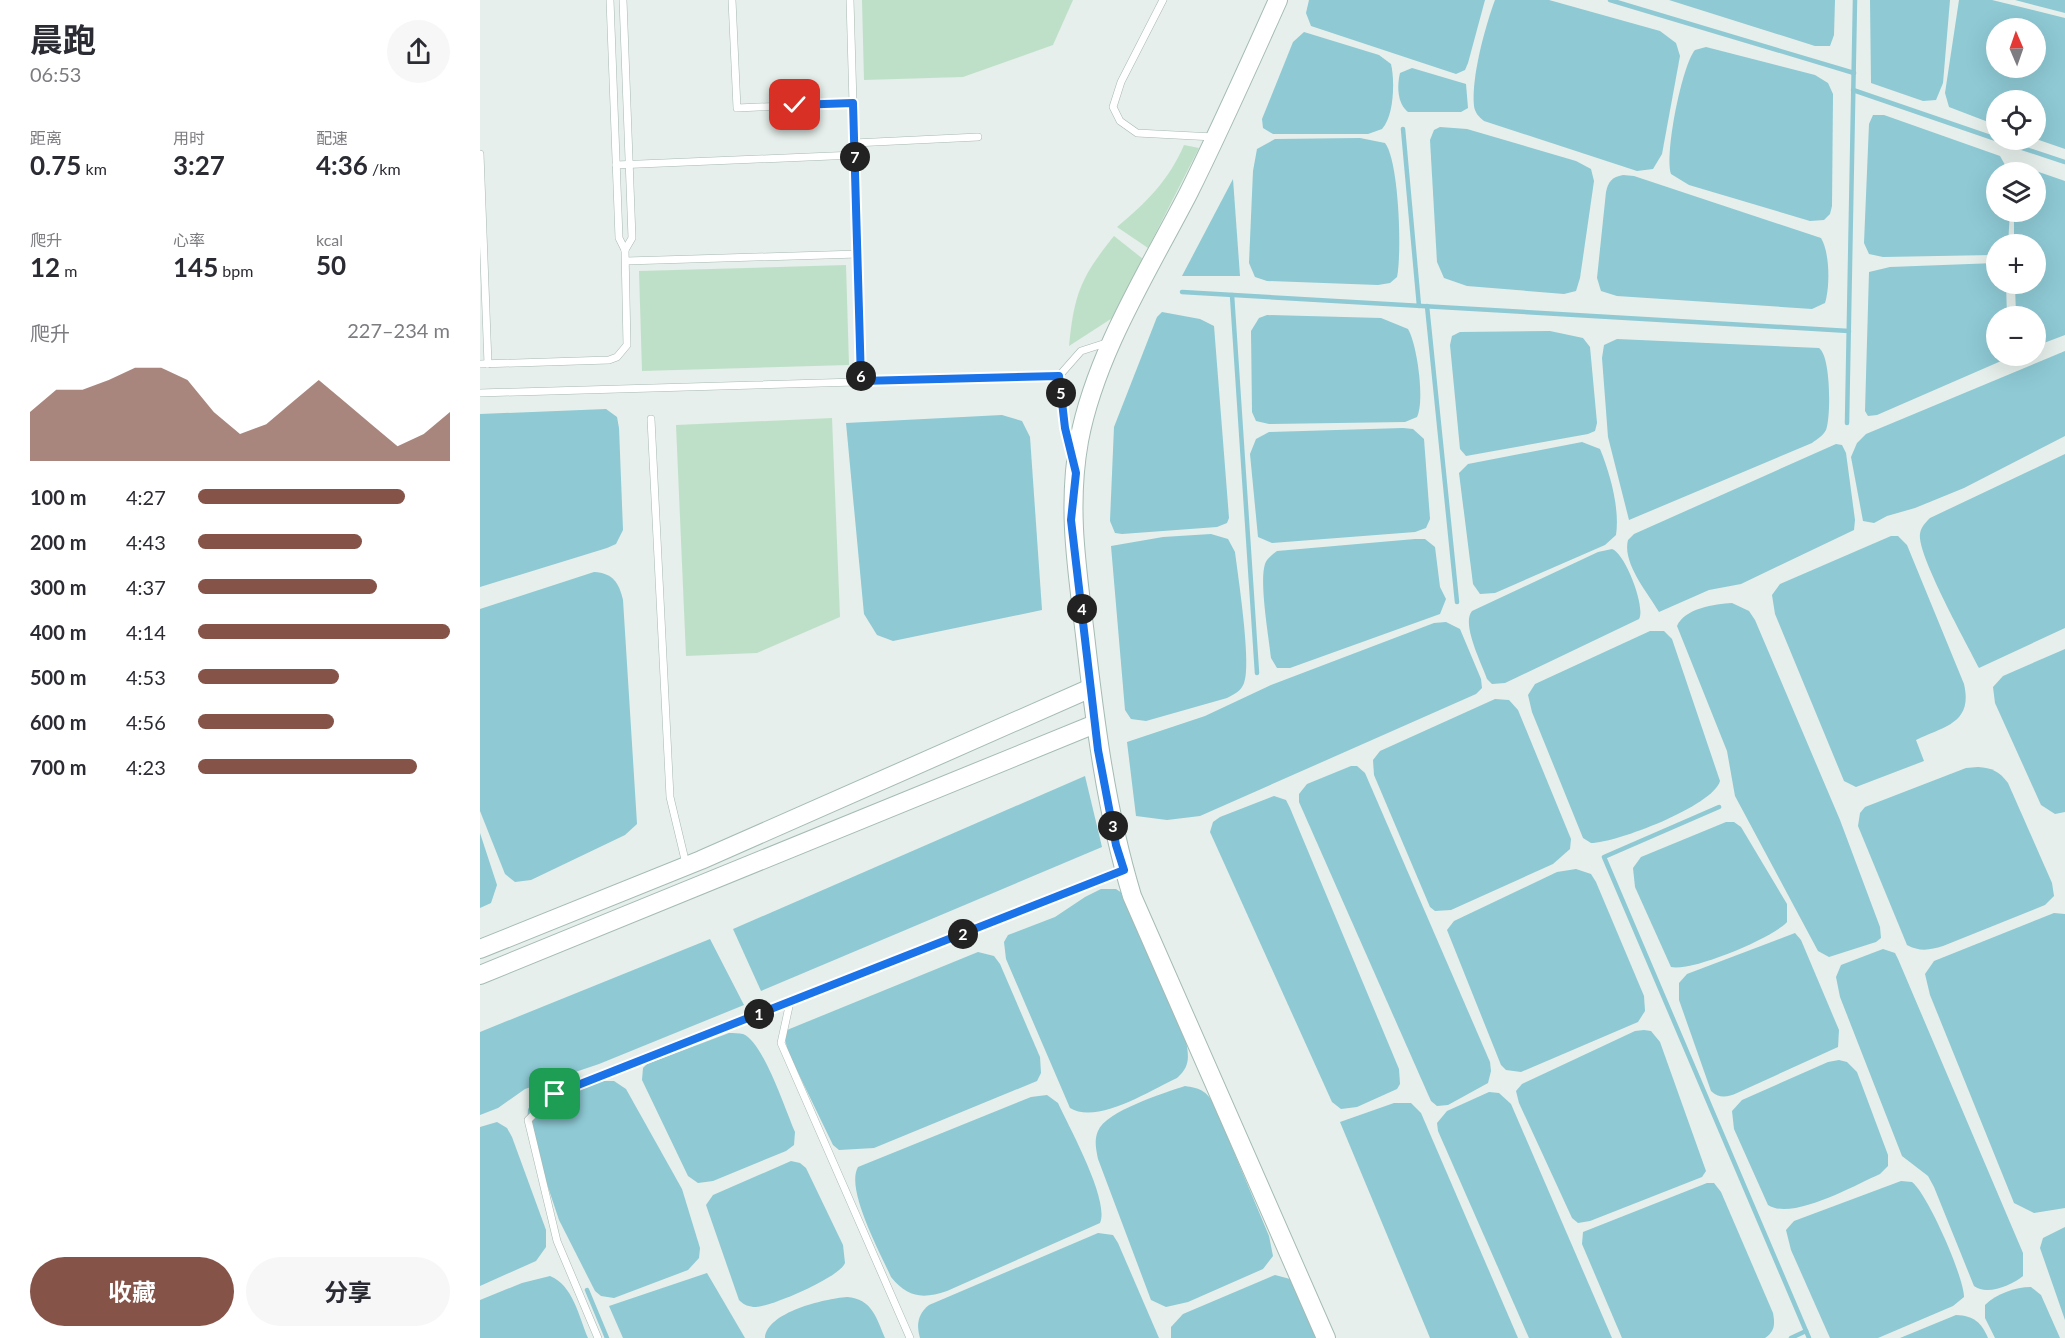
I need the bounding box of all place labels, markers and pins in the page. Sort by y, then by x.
pin [769,79,820,130]
pin: 7 [840,142,870,172]
pin: 6 [846,361,876,391]
pin: 5 [1046,378,1076,408]
pin: 4 [1067,594,1097,624]
pin: 3 [1098,811,1128,841]
pin: 2 [948,919,978,949]
pin: 1 [744,999,774,1029]
pin [529,1068,580,1119]

